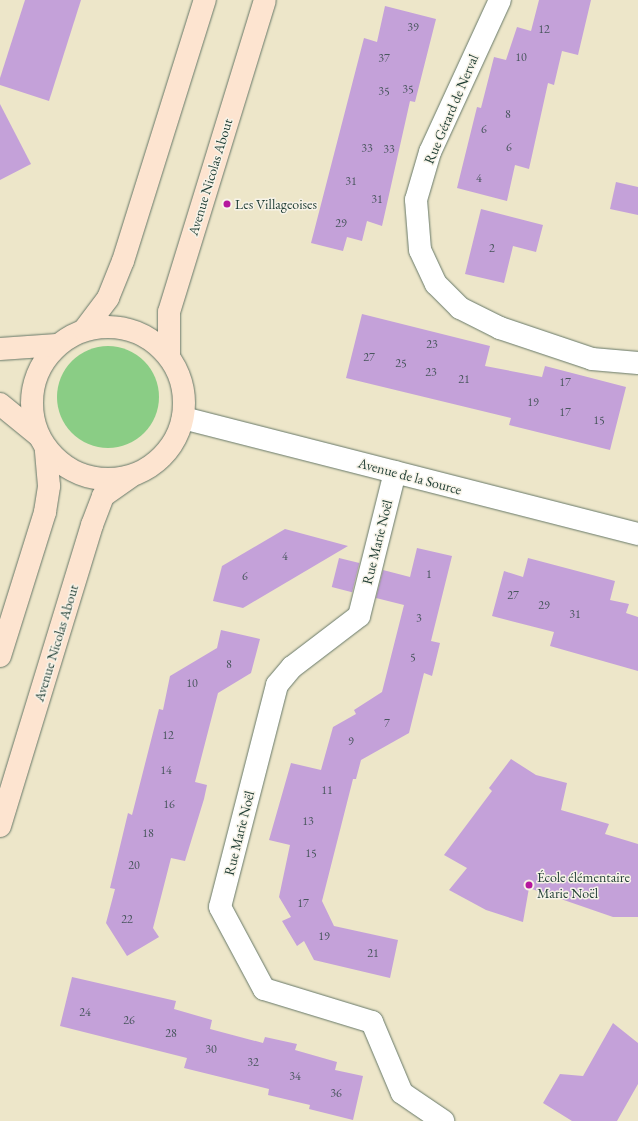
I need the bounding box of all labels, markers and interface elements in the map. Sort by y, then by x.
house number: 39 [407,21,419,35]
house number: 12 [538,23,550,37]
house number: 10 [515,51,527,65]
house number: 37 [378,52,390,66]
street label: Rue Gérard de Nerval [420,52,482,166]
house number: 35 [402,83,414,97]
house number: 35 [378,85,390,99]
house number: 8 [505,108,511,122]
street label: Avenue Nicolas About [184,116,236,238]
house number: 6 [481,123,487,137]
house number: 6 [506,141,512,155]
house number: 33 [361,142,373,156]
house number: 33 [383,143,395,157]
house number: 4 [476,172,482,186]
house number: 31 [345,175,357,189]
house number: 31 [371,193,383,207]
place label: Les Villageoises [235,196,317,212]
marker: Les Villageoises [222,199,232,209]
house number: 29 [335,217,347,231]
house number: 2 [489,242,495,256]
house number: 23 [426,338,438,352]
house number: 27 [363,351,375,365]
house number: 25 [395,357,407,371]
house number: 23 [425,366,437,380]
house number: 21 [458,373,470,387]
house number: 17 [559,376,571,390]
house number: 19 [527,396,539,410]
house number: 17 [559,406,571,420]
house number: 15 [593,414,605,428]
street label: Avenue de la Source [356,454,464,498]
street label: Rue Marie Noël [358,498,396,586]
house number: 4 [282,550,288,564]
house number: 1 [426,568,432,582]
house number: 6 [242,570,248,584]
street label: Avenue Nicolas About [30,582,82,704]
house number: 27 [507,589,519,603]
house number: 29 [538,599,550,613]
house number: 31 [569,608,581,622]
house number: 3 [416,612,422,626]
house number: 5 [410,651,416,665]
house number: 8 [226,658,232,672]
house number: 10 [186,677,198,691]
house number: 7 [384,717,390,731]
house number: 12 [162,729,174,743]
house number: 9 [348,735,354,749]
house number: 14 [160,764,172,778]
house number: 11 [321,784,333,798]
street label: Rue Marie Noël [220,789,258,877]
house number: 16 [163,798,175,812]
house number: 13 [302,815,314,829]
house number: 18 [142,827,154,841]
house number: 15 [305,847,317,861]
house number: 20 [128,859,140,873]
place label: École élémentaire Marie Noël [537,869,630,902]
marker: École élémentaire Marie Noël [524,880,534,890]
house number: 17 [297,897,309,911]
house number: 22 [121,913,133,927]
house number: 19 [318,930,330,944]
house number: 21 [367,947,379,961]
house number: 24 [79,1006,91,1020]
house number: 26 [123,1014,135,1028]
house number: 28 [165,1027,177,1041]
house number: 30 [205,1043,217,1057]
house number: 32 [247,1056,259,1070]
house number: 34 [289,1070,301,1084]
house number: 36 [330,1087,342,1101]

